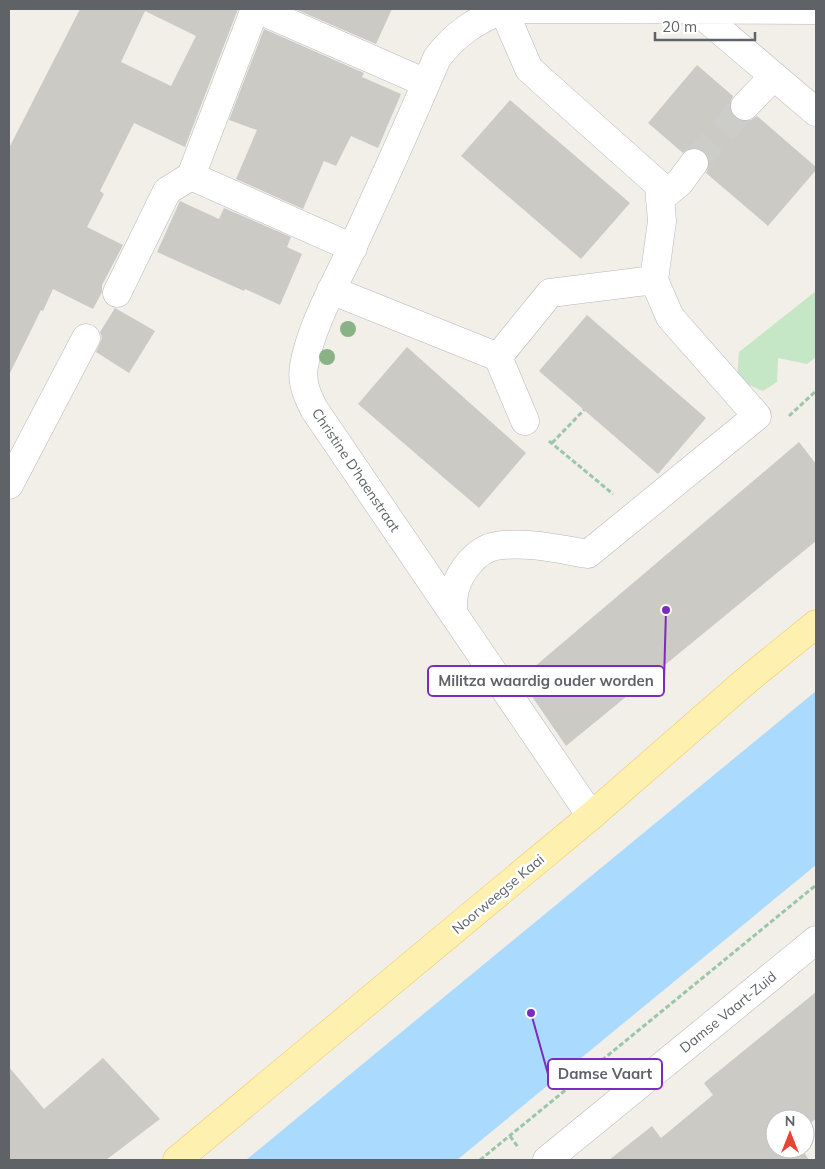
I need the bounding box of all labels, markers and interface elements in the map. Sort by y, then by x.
scale bar [655,10,755,42]
text: 20 m [662,17,697,36]
street label: Christine D'haenstraat [308,405,404,535]
callout: Militza waardig ouder worden [428,666,664,696]
text: Militza waardig ouder worden [438,671,654,690]
street label: Noorweegse Kaai [448,850,548,938]
street label: Damse Vaart-Zuid [676,967,780,1057]
callout: Damse Vaart [548,1059,662,1089]
text: Damse Vaart [558,1064,653,1083]
north arrow [765,1109,815,1159]
text: N [785,1112,795,1130]

